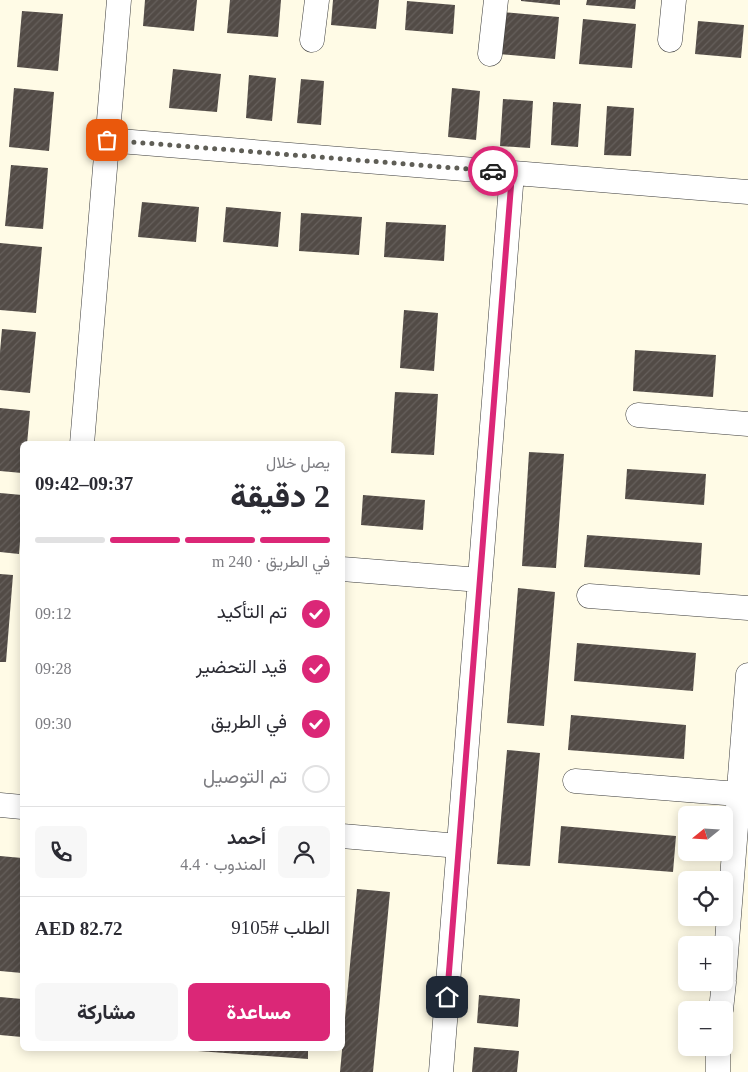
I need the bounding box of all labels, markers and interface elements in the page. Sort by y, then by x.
pin [86,119,128,161]
icon: bag [93,126,121,154]
courier [468,146,518,196]
icon: car [479,157,507,185]
text: يصل خلال [266,454,330,471]
text: 09:37–09:42 [35,473,133,494]
text: 2 دقيقة [230,478,330,514]
text: في الطريق · 240 m [212,553,330,570]
icon: check [302,600,330,628]
text: تم التأكيد [217,601,287,622]
text: 09:12 [35,605,71,622]
icon: check [302,655,330,683]
text: قيد التحضير [196,656,287,677]
text: 09:28 [35,660,71,677]
icon: check [302,710,330,738]
text: في الطريق [211,711,287,732]
text: 09:30 [35,715,71,732]
text: تم التوصيل [203,766,287,787]
north arrow [678,806,732,861]
map controls [678,806,733,1056]
button: phone [35,826,87,878]
button: person [278,826,330,878]
text: أحمد [227,827,266,848]
text: المندوب · 4.4 [180,856,266,873]
button: locate [678,871,733,926]
text: الطلب #9105 [231,917,330,938]
text: AED 82.72 [35,918,123,939]
button: + [678,936,733,991]
pin [426,976,468,1018]
button: مشاركة [35,983,178,1041]
button: مساعدة [188,983,330,1041]
icon: home [433,983,461,1011]
button: − [678,1001,733,1056]

